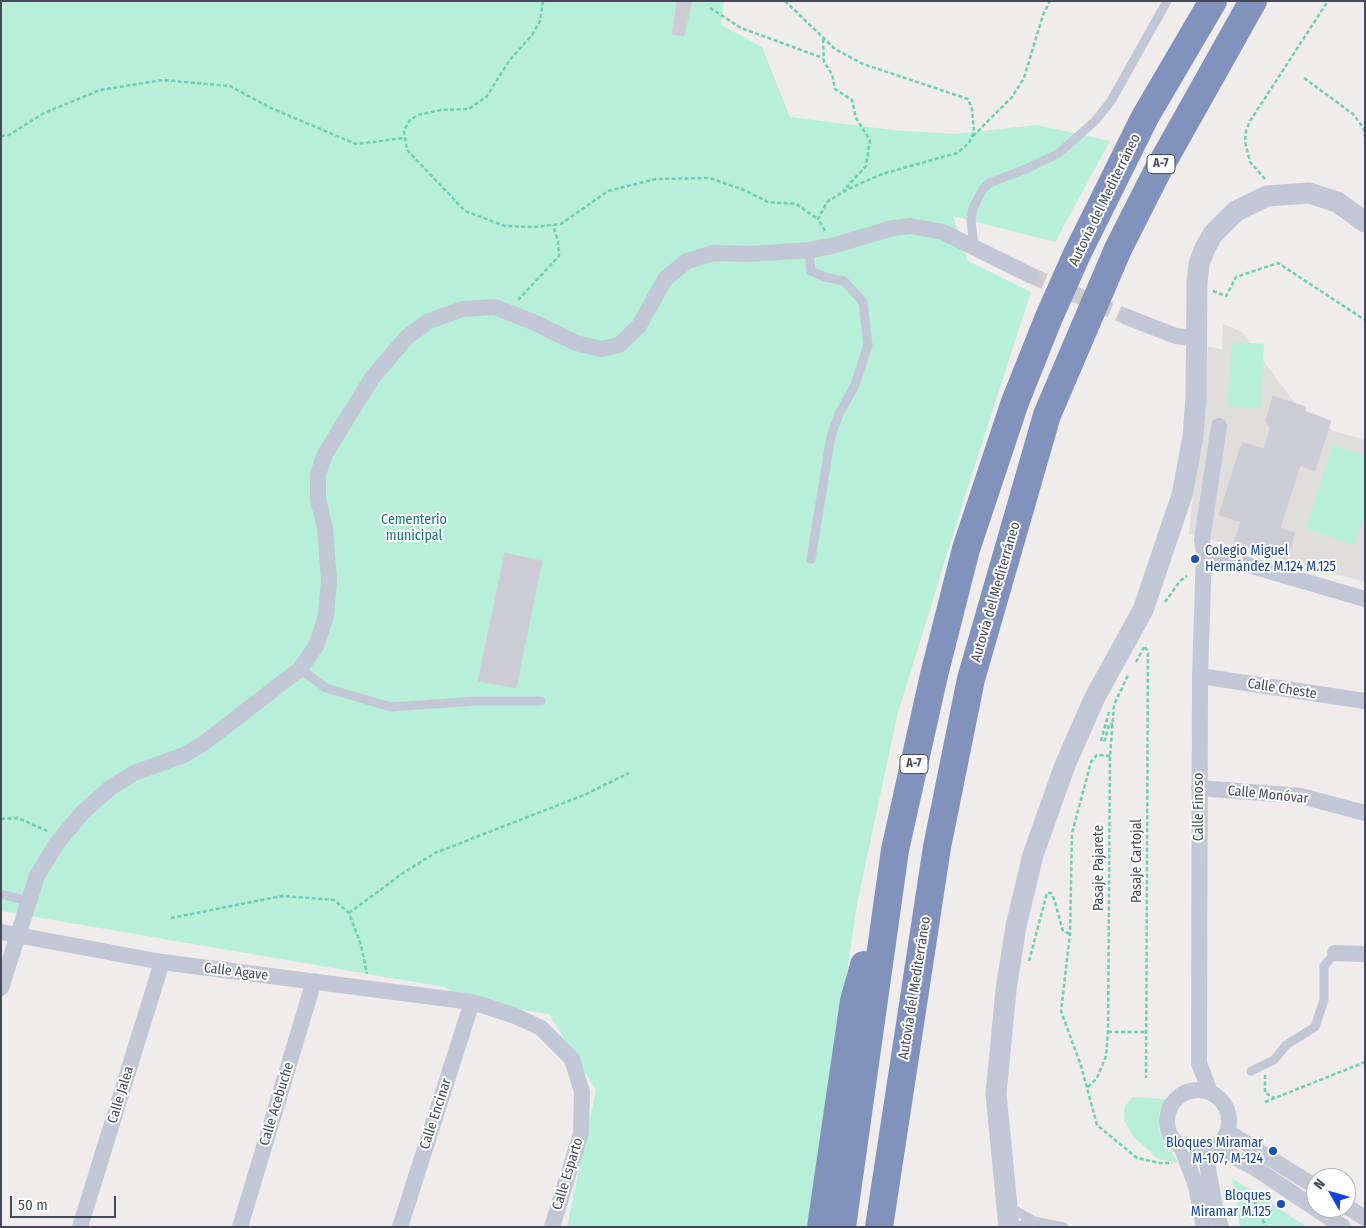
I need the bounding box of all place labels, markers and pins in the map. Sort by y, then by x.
place label: Colegio Miguel Hermández M.124 M.125 [1205,543,1336,576]
marker: Colegio Miguel Hermández M.124 M.125 [1189,553,1201,565]
place label: Bloques Miramar M-107, M-124 [1166,1135,1263,1168]
marker: Bloques Miramar M-107, M-124 [1267,1145,1279,1157]
place label: Bloques Miramar M.125 [1191,1188,1271,1220]
marker: Bloques Miramar M.125 [1275,1198,1287,1210]

